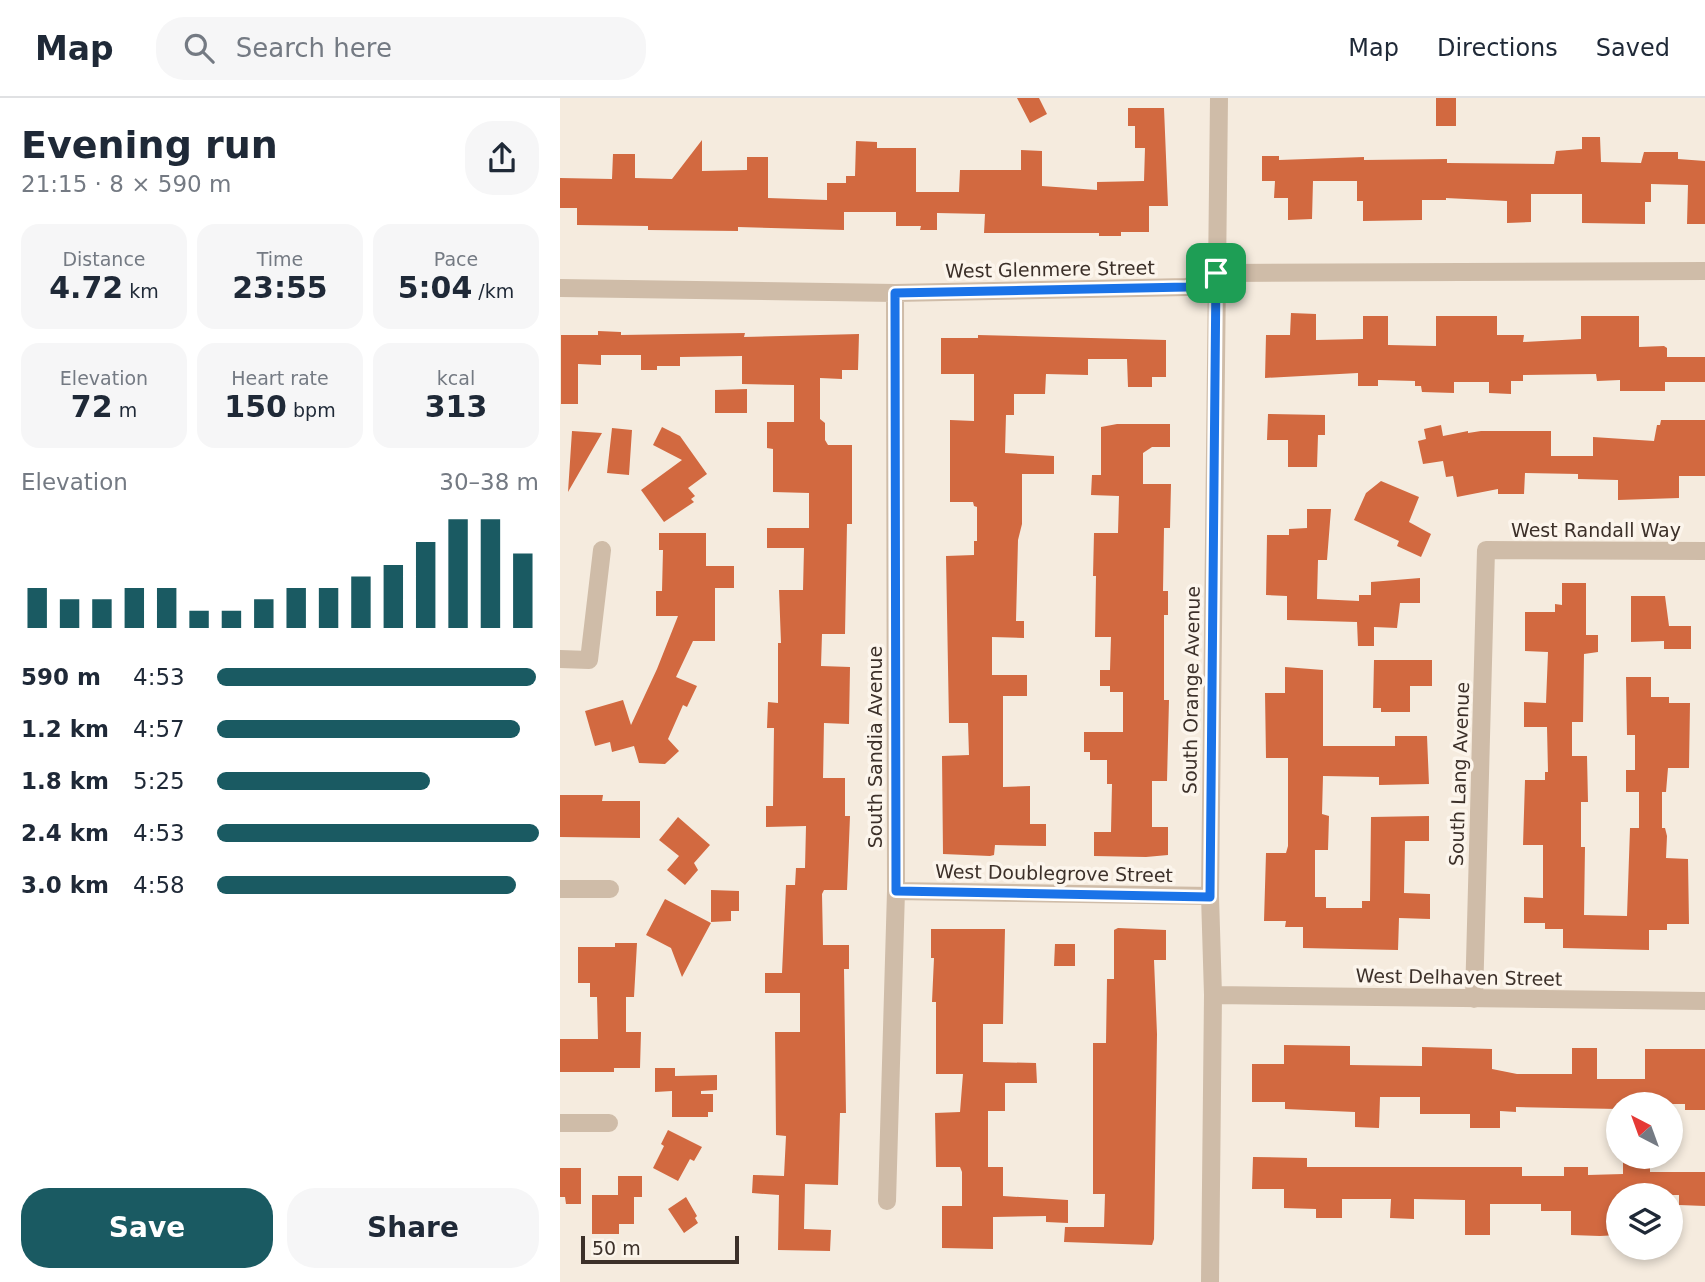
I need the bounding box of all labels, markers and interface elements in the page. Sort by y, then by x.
search box [156,17,646,80]
text: Map [35,29,114,68]
icon: search [180,29,218,67]
text: Search here [236,33,392,63]
text: Map [1348,34,1399,62]
text: Directions [1437,34,1558,62]
text: Saved [1596,34,1670,62]
button: share [465,121,539,195]
text: Evening run [21,123,278,167]
text: 21:15 · 8 × 590 m [21,171,231,197]
pin [1186,243,1246,303]
text: Distance [62,248,146,270]
text: Time [257,248,303,270]
text: Pace [434,248,478,270]
icon: arrive [1197,254,1235,292]
street label: West Glenmere Street [945,256,1155,282]
text: 4.72 [49,270,123,305]
text: 23:55 [232,270,328,305]
text: 5:04 [398,270,472,305]
text: km [123,280,159,302]
text: /km [472,280,514,302]
text: Elevation [60,367,148,389]
text: Heart rate [231,367,329,389]
text: kcal [437,367,475,389]
text: 72 [71,389,113,424]
text: 150 [224,389,287,424]
text: 313 [425,389,487,424]
text: m [113,399,137,421]
text: bpm [287,399,336,421]
text: Elevation [21,469,128,495]
text: 30–38 m [439,469,539,495]
street label: West Randall Way [1511,519,1681,541]
street label: South Orange Avenue [1178,586,1204,794]
street label: South Sandia Avenue [864,646,886,848]
text: 590 m [21,664,101,690]
text: 4:53 [133,664,185,690]
street label: South Lang Avenue [1445,682,1473,866]
text: 1.2 km [21,716,109,742]
text: 4:57 [133,716,185,742]
text: 1.8 km [21,768,109,794]
text: 5:25 [133,768,185,794]
text: 2.4 km [21,820,109,846]
text: 4:53 [133,820,185,846]
street label: West Doublegrove Street [935,860,1173,886]
text: 3.0 km [21,872,109,898]
text: 4:58 [133,872,185,898]
street label: West Delhaven Street [1355,964,1563,990]
north arrow [1606,1092,1684,1169]
map controls [1606,1092,1683,1260]
button: layers [1606,1183,1683,1260]
button: Save [21,1188,273,1268]
button: Share [287,1188,539,1268]
scale bar [581,1233,738,1265]
text: 50 m [592,1237,641,1259]

